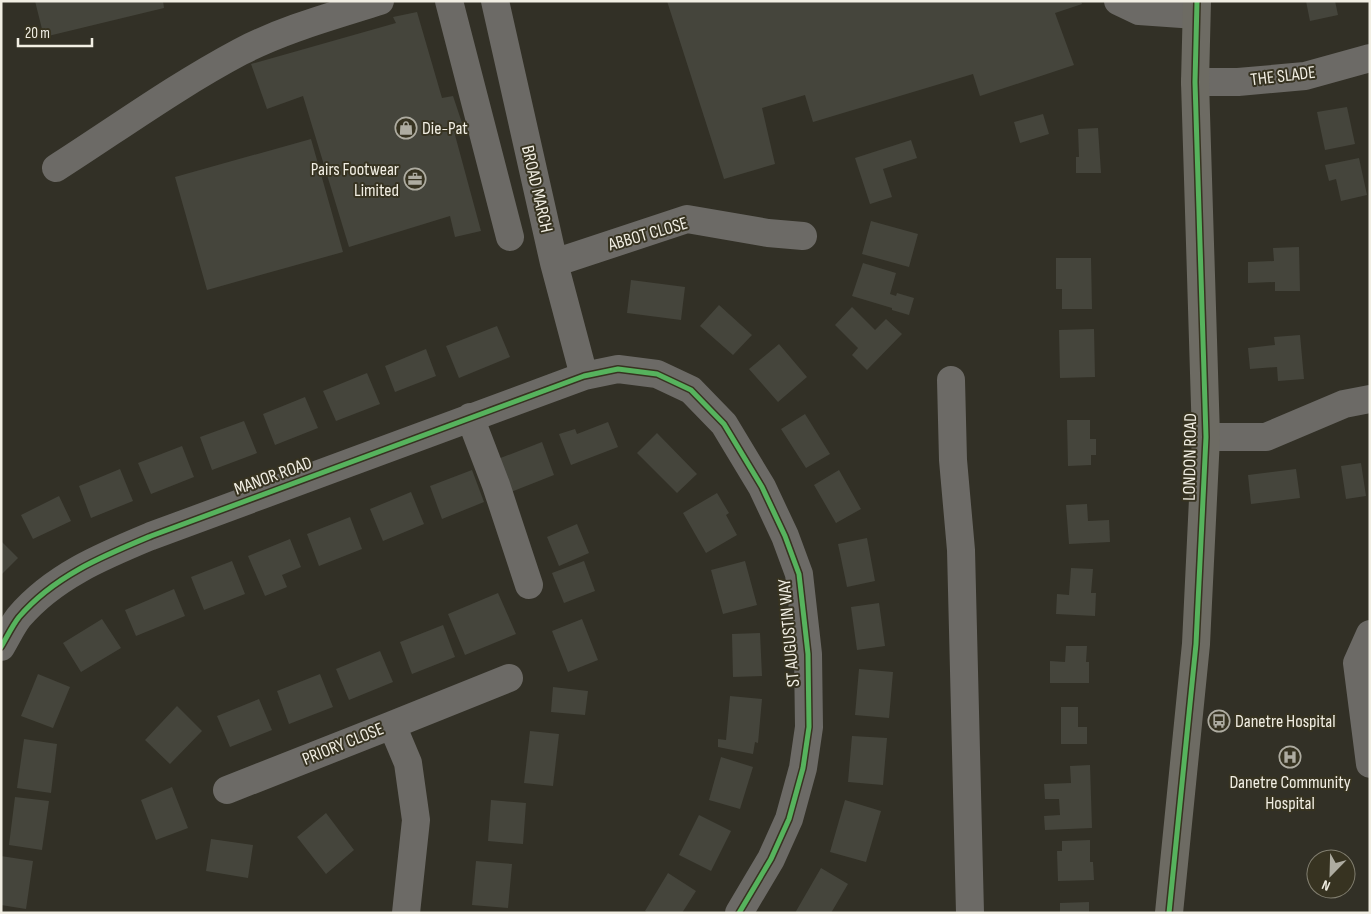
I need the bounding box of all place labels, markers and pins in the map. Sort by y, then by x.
shop icon: Die-Pat [394,116,418,140]
place label: Die-Pat [422,118,468,139]
place label: Pairs Footwear Limited [311,159,399,201]
office icon: Pairs Footwear Limited [403,167,427,191]
bus stop icon: Danetre Hospital [1207,709,1231,733]
place label: Danetre Hospital [1235,711,1336,732]
hospital icon: Danetre Community Hospital [1278,745,1302,769]
place label: Danetre Community Hospital [1229,772,1351,814]

